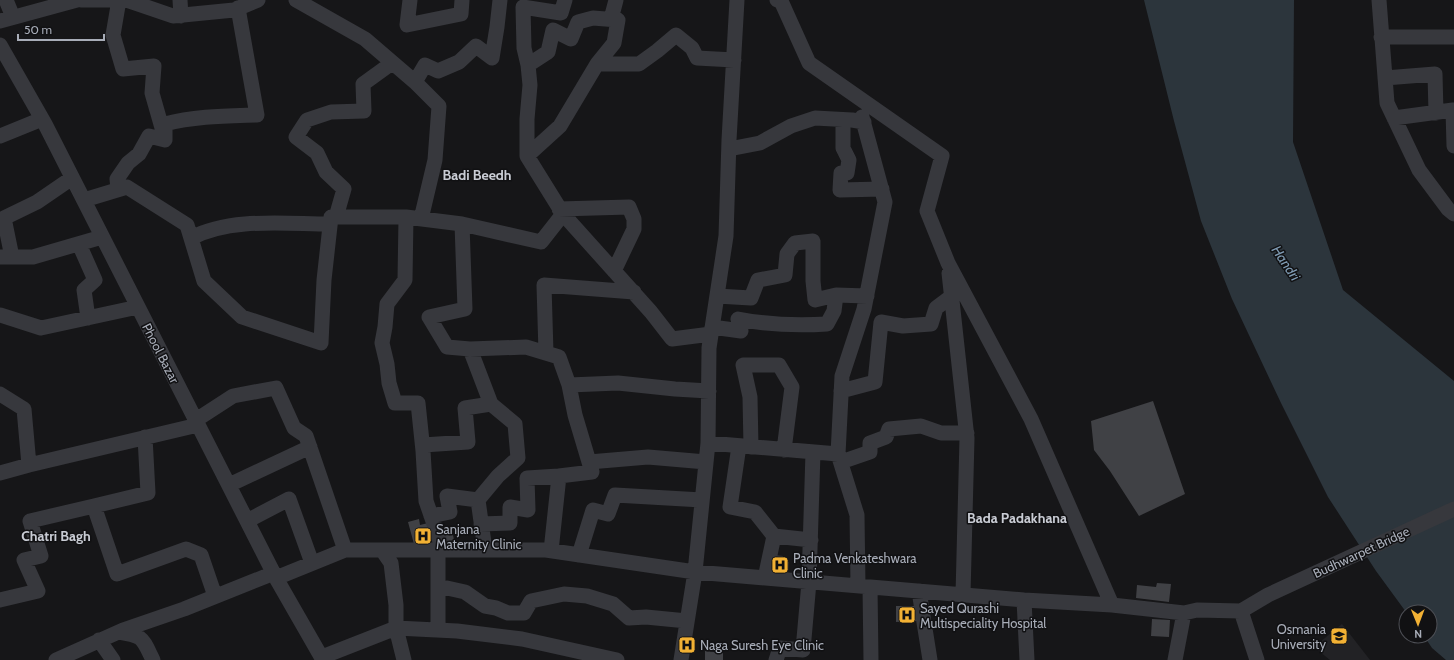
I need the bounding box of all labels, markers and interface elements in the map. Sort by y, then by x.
scale bar [18,16,104,42]
text: 50 m [24,22,52,37]
district label: Badi Beedh [442,166,512,184]
water label: Handri [1268,242,1305,285]
street label: Phool Bazar [139,320,183,386]
district label: Bada Padakhana [967,509,1067,527]
place label: Sanjana Maternity Clinic [436,521,521,552]
street label: Budhwarpet Bridge [1310,523,1412,581]
hospital icon: Sanjana Maternity Clinic [413,526,433,546]
district label: Chatri Bagh [21,527,91,545]
place label: Padma Venkateshwara Clinic [793,550,917,581]
hospital icon: Padma Venkateshwara Clinic [770,555,790,575]
place label: Sayed Qurashi Multispeciality Hospital [920,600,1046,631]
north arrow [1398,604,1438,644]
hospital icon: Sayed Qurashi Multispeciality Hospital [897,605,917,625]
place label: Osmania University [1271,621,1327,652]
school or university icon: Osmania University [1329,626,1349,646]
text: N [1414,627,1422,641]
hospital icon: Naga Suresh Eye Clinic [677,635,697,655]
place label: Naga Suresh Eye Clinic [700,637,824,653]

